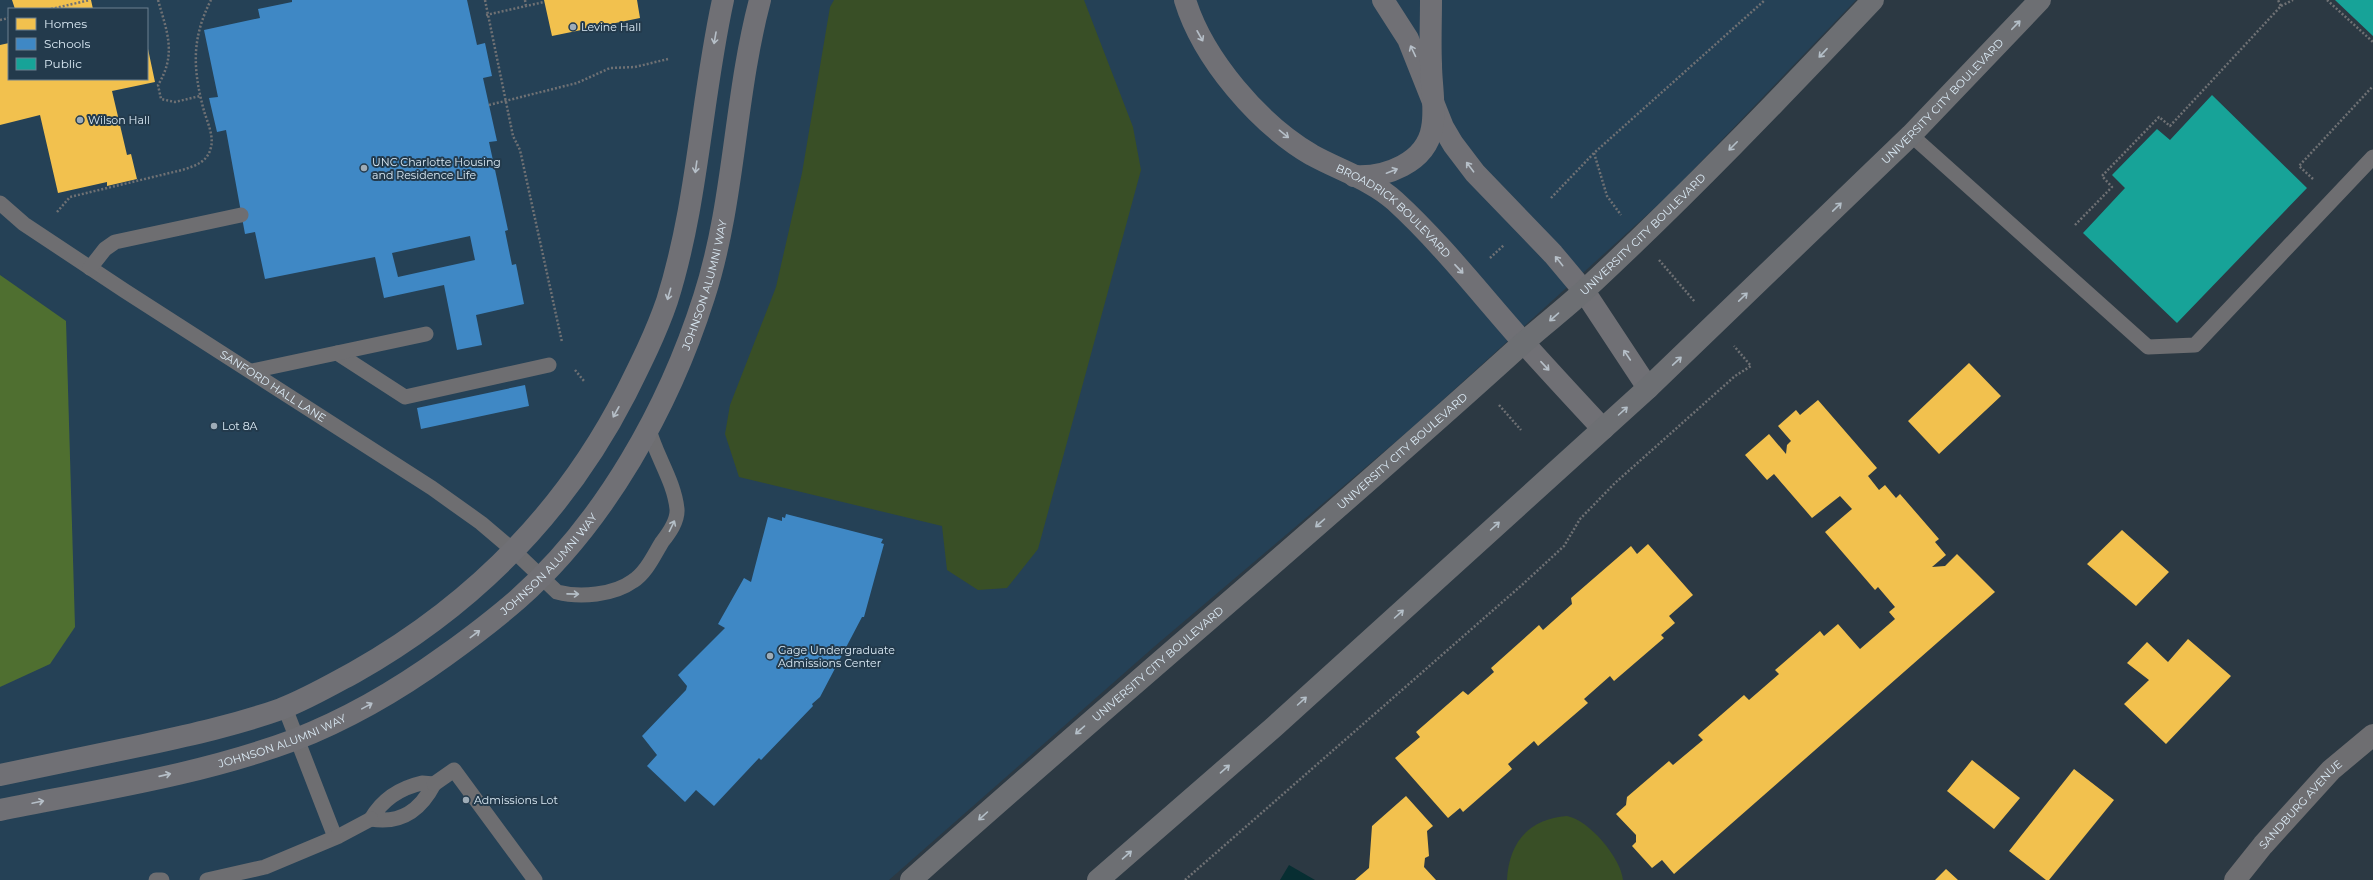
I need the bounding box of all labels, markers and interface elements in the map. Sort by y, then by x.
legend [8,8,148,80]
text: Homes [44,16,87,31]
place label: Levine Hall [581,20,641,34]
one-way arrow [2011,20,2020,30]
marker: Levine Hall [568,22,578,32]
one-way arrow [1196,30,1204,42]
one-way arrow [711,31,719,44]
text: Schools [44,36,90,51]
street label: UNIVERSITY CITY BOULEVARD [1878,36,2006,167]
one-way arrow [1409,45,1416,57]
one-way arrow [1818,48,1828,58]
text: Public [44,56,82,71]
place label: Wilson Hall [88,113,150,127]
marker: Wilson Hall [75,115,85,125]
one-way arrow [1278,130,1289,138]
one-way arrow [1728,141,1738,151]
place label: UNC Charlotte Housing and Residence Life [372,155,501,182]
one-way arrow [692,160,700,173]
street label: BROADRICK BOULEVARD [1334,161,1454,261]
one-way arrow [1466,161,1474,172]
marker: UNC Charlotte Housing and Residence Life [359,163,369,173]
one-way arrow [1386,166,1398,174]
street label: UNIVERSITY CITY BOULEVARD [1577,170,1708,298]
one-way arrow [1832,202,1842,212]
street label: JOHNSON ALUMNI WAY [678,219,730,353]
one-way arrow [1555,255,1564,266]
one-way arrow [1454,263,1463,273]
one-way arrow [665,287,672,300]
one-way arrow [1738,293,1748,302]
one-way arrow [1549,312,1560,321]
street label: SANFORD HALL LANE [217,347,329,425]
one-way arrow [1622,349,1630,361]
one-way arrow [1672,356,1682,366]
one-way arrow [1540,361,1550,371]
street label: UNIVERSITY CITY BOULEVARD [1334,390,1470,512]
one-way arrow [611,406,619,418]
one-way arrow [1617,406,1628,415]
place label: Lot 8A [222,419,258,433]
marker: Lot 8A [209,421,219,431]
street label: JOHNSON ALUMNI WAY [497,510,600,619]
one-way arrow [1315,518,1325,527]
one-way arrow [669,521,676,533]
one-way arrow [1490,522,1501,531]
one-way arrow [566,591,579,598]
street label: UNIVERSITY CITY BOULEVARD [1089,603,1226,725]
one-way arrow [1394,609,1404,618]
one-way arrow [469,629,480,638]
place label: Gage Undergraduate Admissions Center [778,643,895,670]
marker: Gage Undergraduate Admissions Center [765,651,775,661]
one-way arrow [1297,696,1308,705]
one-way arrow [361,701,373,709]
street label: JOHNSON ALUMNI WAY [216,711,348,771]
one-way arrow [1075,725,1086,734]
street label: SANDBURG AVENUE [2256,757,2345,852]
one-way arrow [1220,764,1230,774]
one-way arrow [159,771,172,779]
place label: Admissions Lot [474,793,558,807]
marker: Admissions Lot [461,795,471,805]
one-way arrow [31,798,44,806]
one-way arrow [978,811,988,820]
one-way arrow [1122,850,1132,859]

